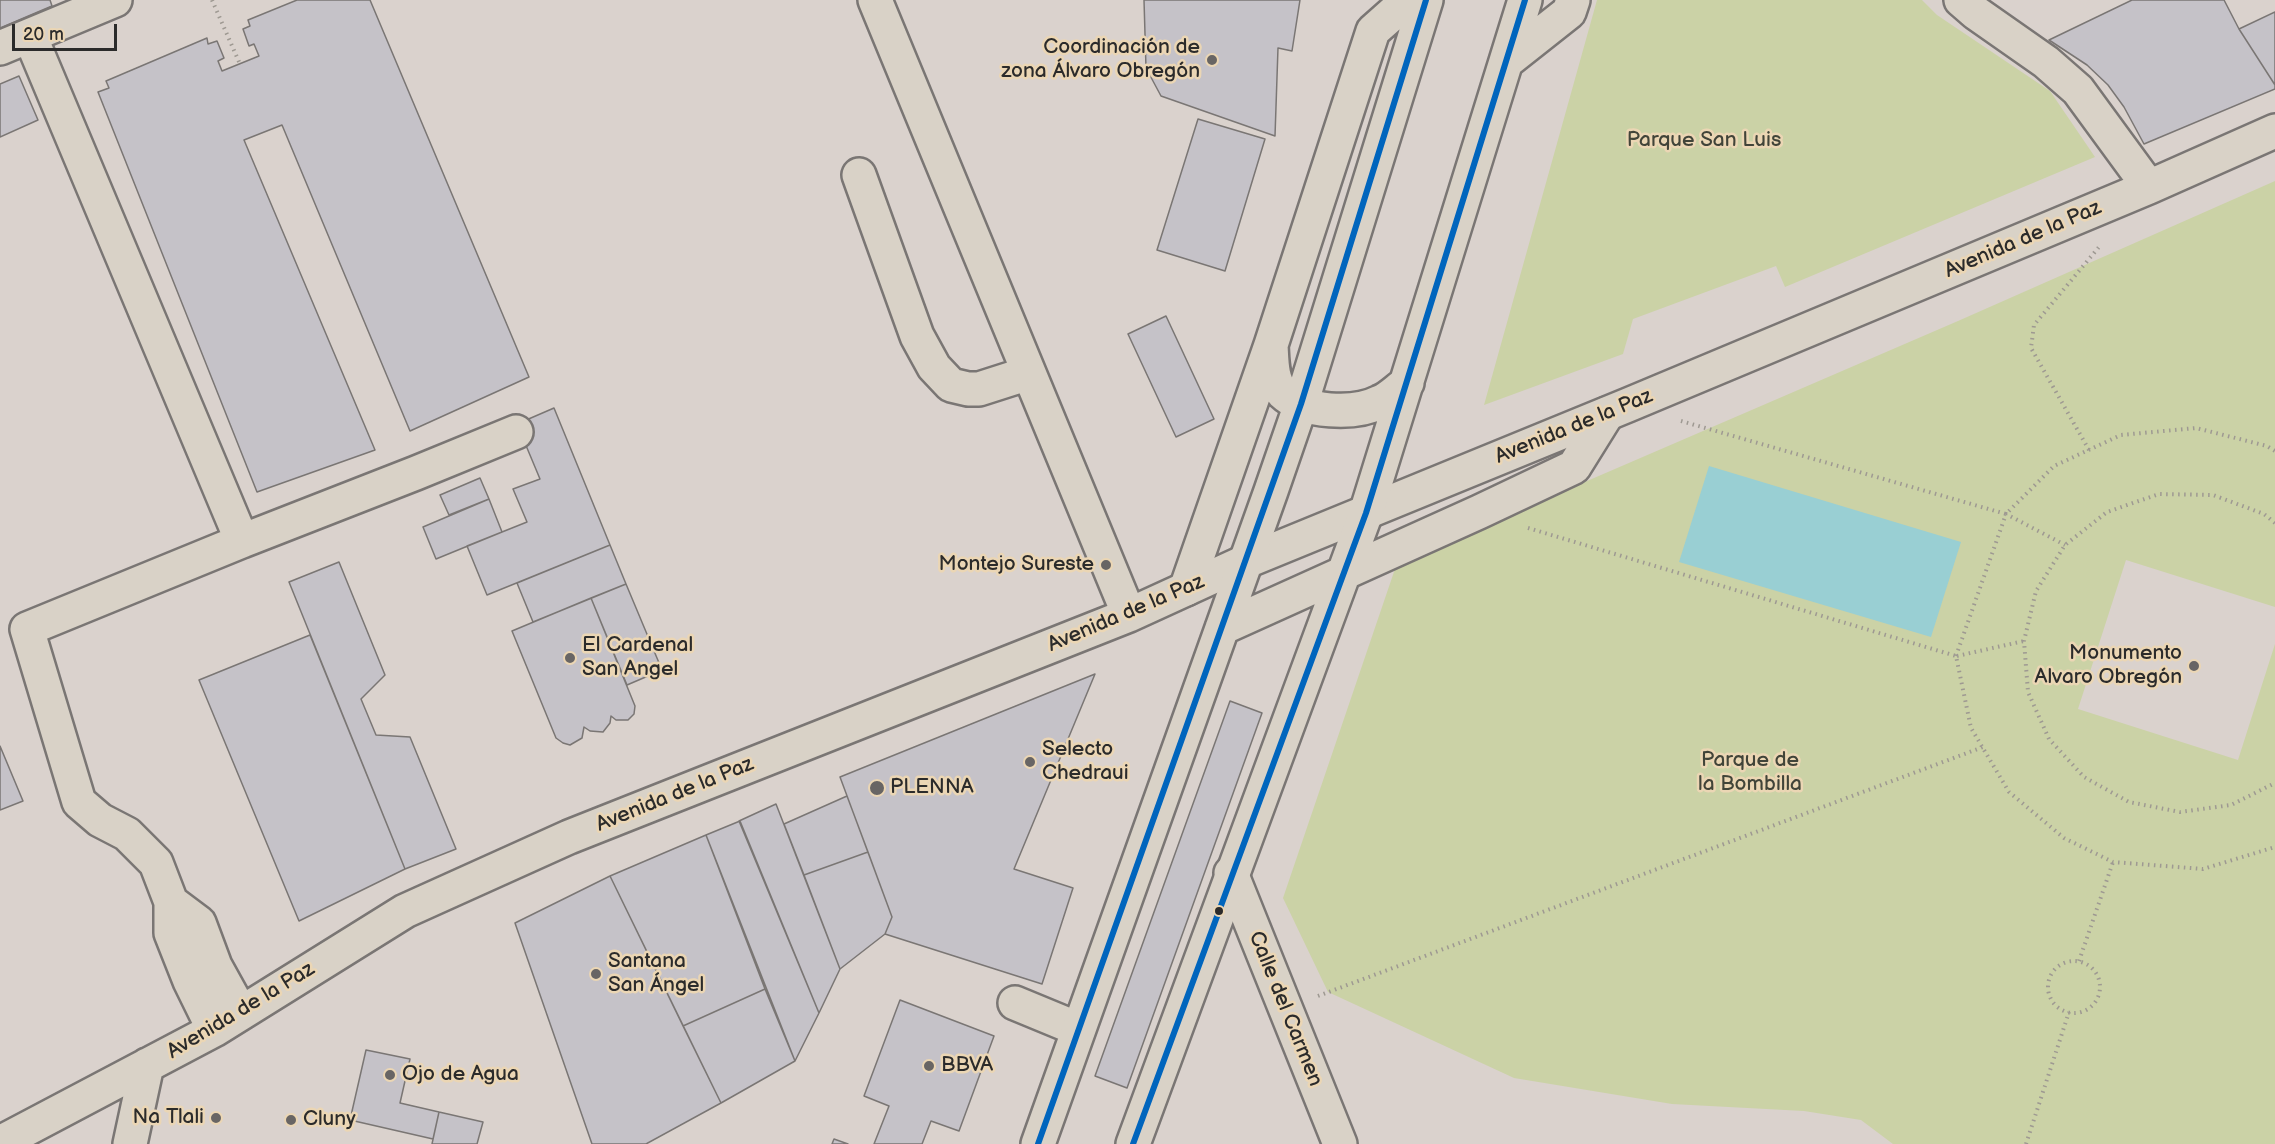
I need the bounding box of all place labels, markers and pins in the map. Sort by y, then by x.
place label: Coordinación de zona Álvaro Obregón [1001,35,1200,85]
marker: Coordinación de zona Álvaro Obregón [1205,53,1219,67]
place label: Montejo Sureste [939,552,1094,578]
marker: Montejo Sureste [1099,558,1113,572]
place label: El Cardenal San Angel [582,633,693,683]
place label: Monumento Alvaro Obregón [2035,641,2182,691]
marker: El Cardenal San Angel [563,651,577,665]
marker: Monumento Alvaro Obregón [2187,659,2201,673]
place label: Selecto Chedraui [1042,737,1129,787]
marker: Selecto Chedraui [1023,755,1037,769]
place label: PLENNA [890,775,974,801]
marker: PLENNA [868,779,886,797]
unlabelled marker [1213,905,1225,917]
place label: Santana San Ángel [608,949,704,999]
marker: Santana San Ángel [589,967,603,981]
place label: BBVA [941,1053,993,1079]
marker: BBVA [922,1059,936,1073]
place label: Ojo de Agua [402,1062,519,1088]
marker: Ojo de Agua [383,1068,397,1082]
place label: Na Tlali [133,1105,204,1131]
place label: Cluny [303,1107,356,1133]
marker: Na Tlali [209,1111,223,1125]
marker: Cluny [284,1113,298,1127]

